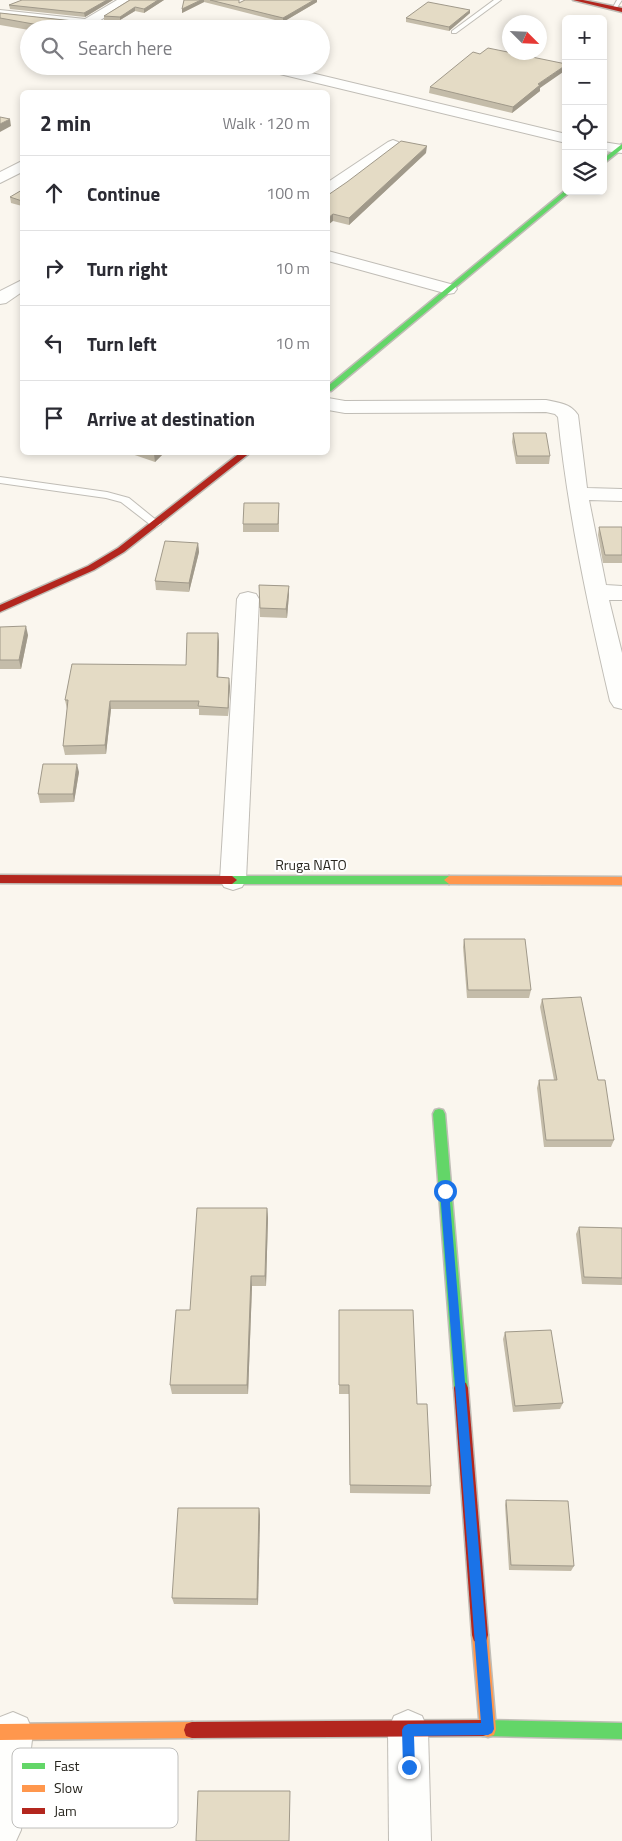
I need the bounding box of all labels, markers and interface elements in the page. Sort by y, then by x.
north arrow [502,15,547,60]
map controls [562,15,607,195]
button: + [562,15,607,60]
search box [20,20,330,75]
text: Search here [78,33,172,62]
icon: search [38,34,66,62]
button: − [562,60,607,105]
button: locate [562,105,607,150]
text: 2 min [40,107,91,139]
text: Walk · 120 m [222,111,310,135]
button: layers [562,150,607,195]
icon: ahead [40,179,68,207]
text: Continue [87,179,160,208]
text: 100 m [266,181,310,205]
icon: right [40,254,68,282]
text: Turn right [87,254,168,283]
text: 10 m [275,256,310,280]
icon: left [40,329,68,357]
text: Turn left [87,329,157,358]
text: 10 m [275,331,310,355]
icon: arrive [40,404,68,432]
text: Arrive at destination [87,404,255,433]
street label: Rruga NATO [275,854,347,875]
route start [434,1180,457,1203]
legend [12,1748,178,1828]
text: Fast [54,1755,79,1776]
route end [398,1756,421,1779]
text: Slow [54,1777,83,1798]
text: Jam [54,1800,77,1821]

